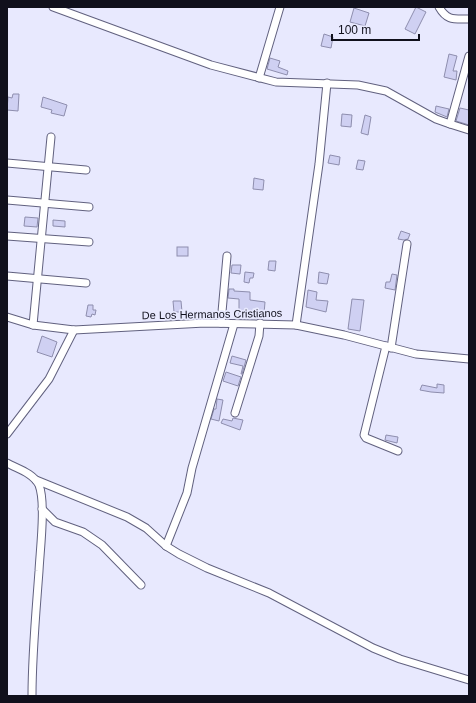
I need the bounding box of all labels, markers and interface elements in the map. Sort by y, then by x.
scale bar [332,16,419,42]
text: 100 m [338,23,371,37]
street label: De Los Hermanos Cristianos [142,307,283,321]

